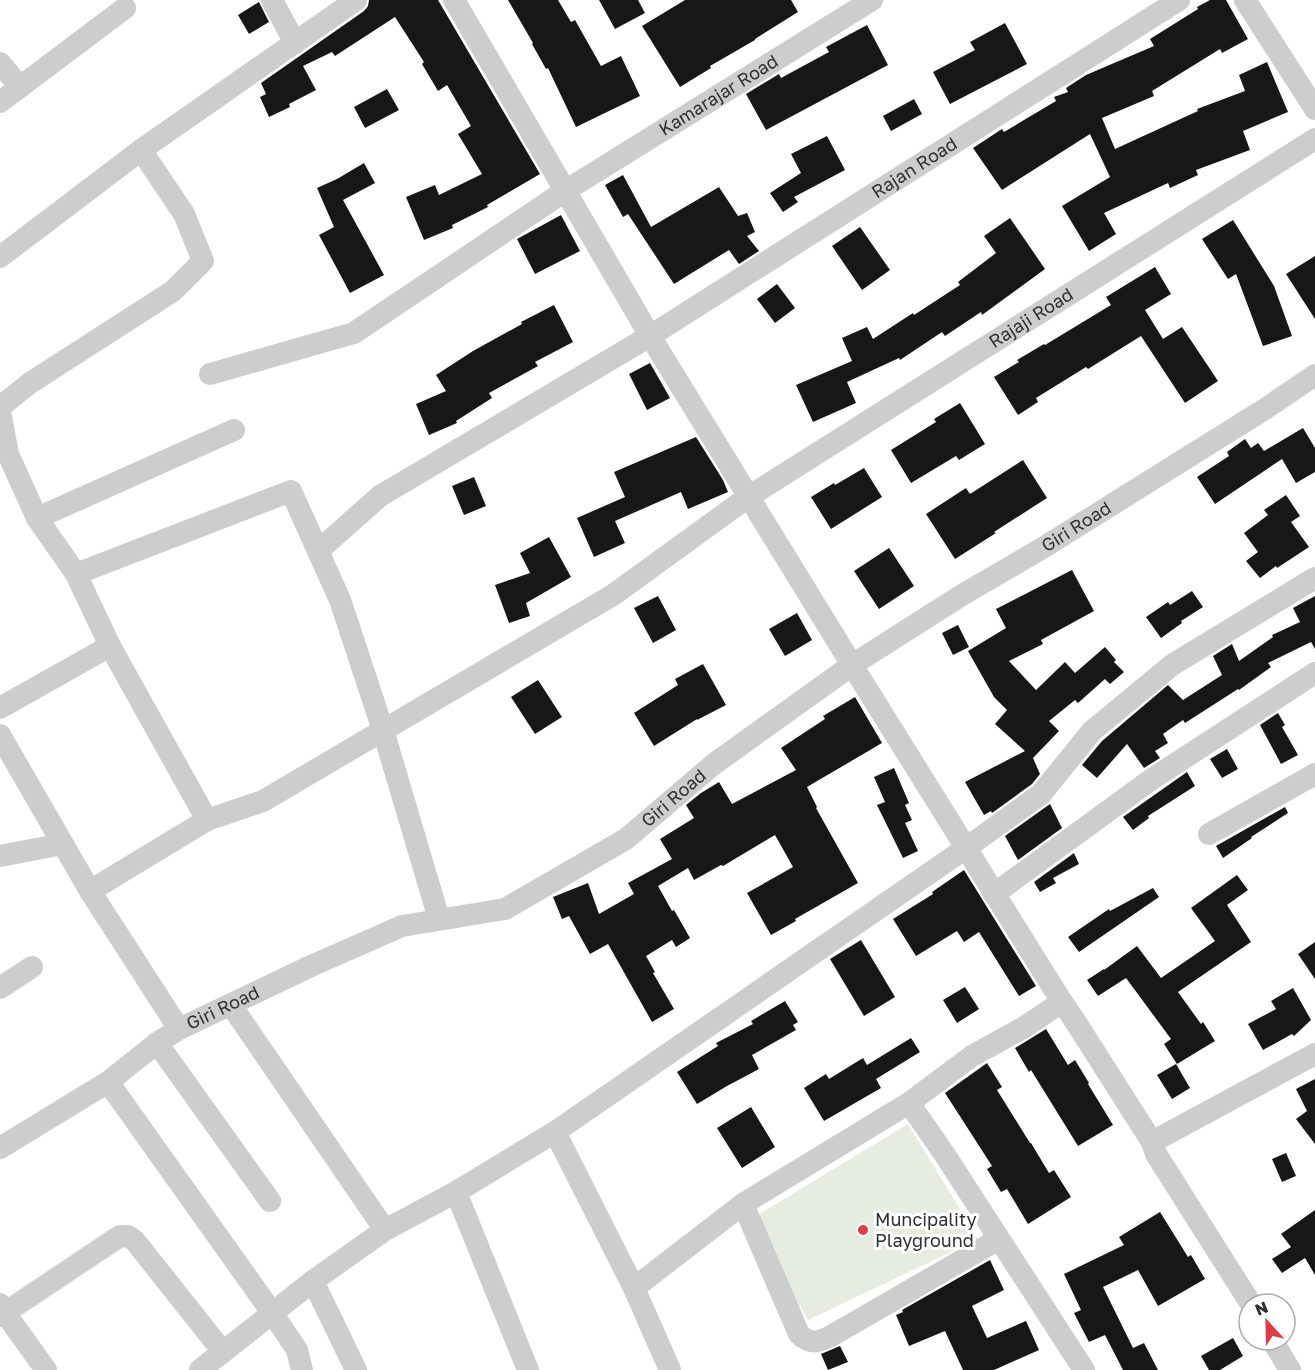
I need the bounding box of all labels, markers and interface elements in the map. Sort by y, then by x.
street label: Kamarajar Road [654,49,782,140]
street label: Rajan Road [867,132,961,202]
street label: Rajaji Road [984,283,1077,352]
street label: Giri Road [1037,496,1115,556]
street label: Giri Road [636,764,710,831]
street label: Giri Road [183,980,262,1034]
place label: Muncipality Playground [875,1208,977,1251]
marker: Muncipality Playground [856,1223,870,1237]
north arrow [1237,1292,1297,1352]
text: N [1252,1297,1271,1320]

